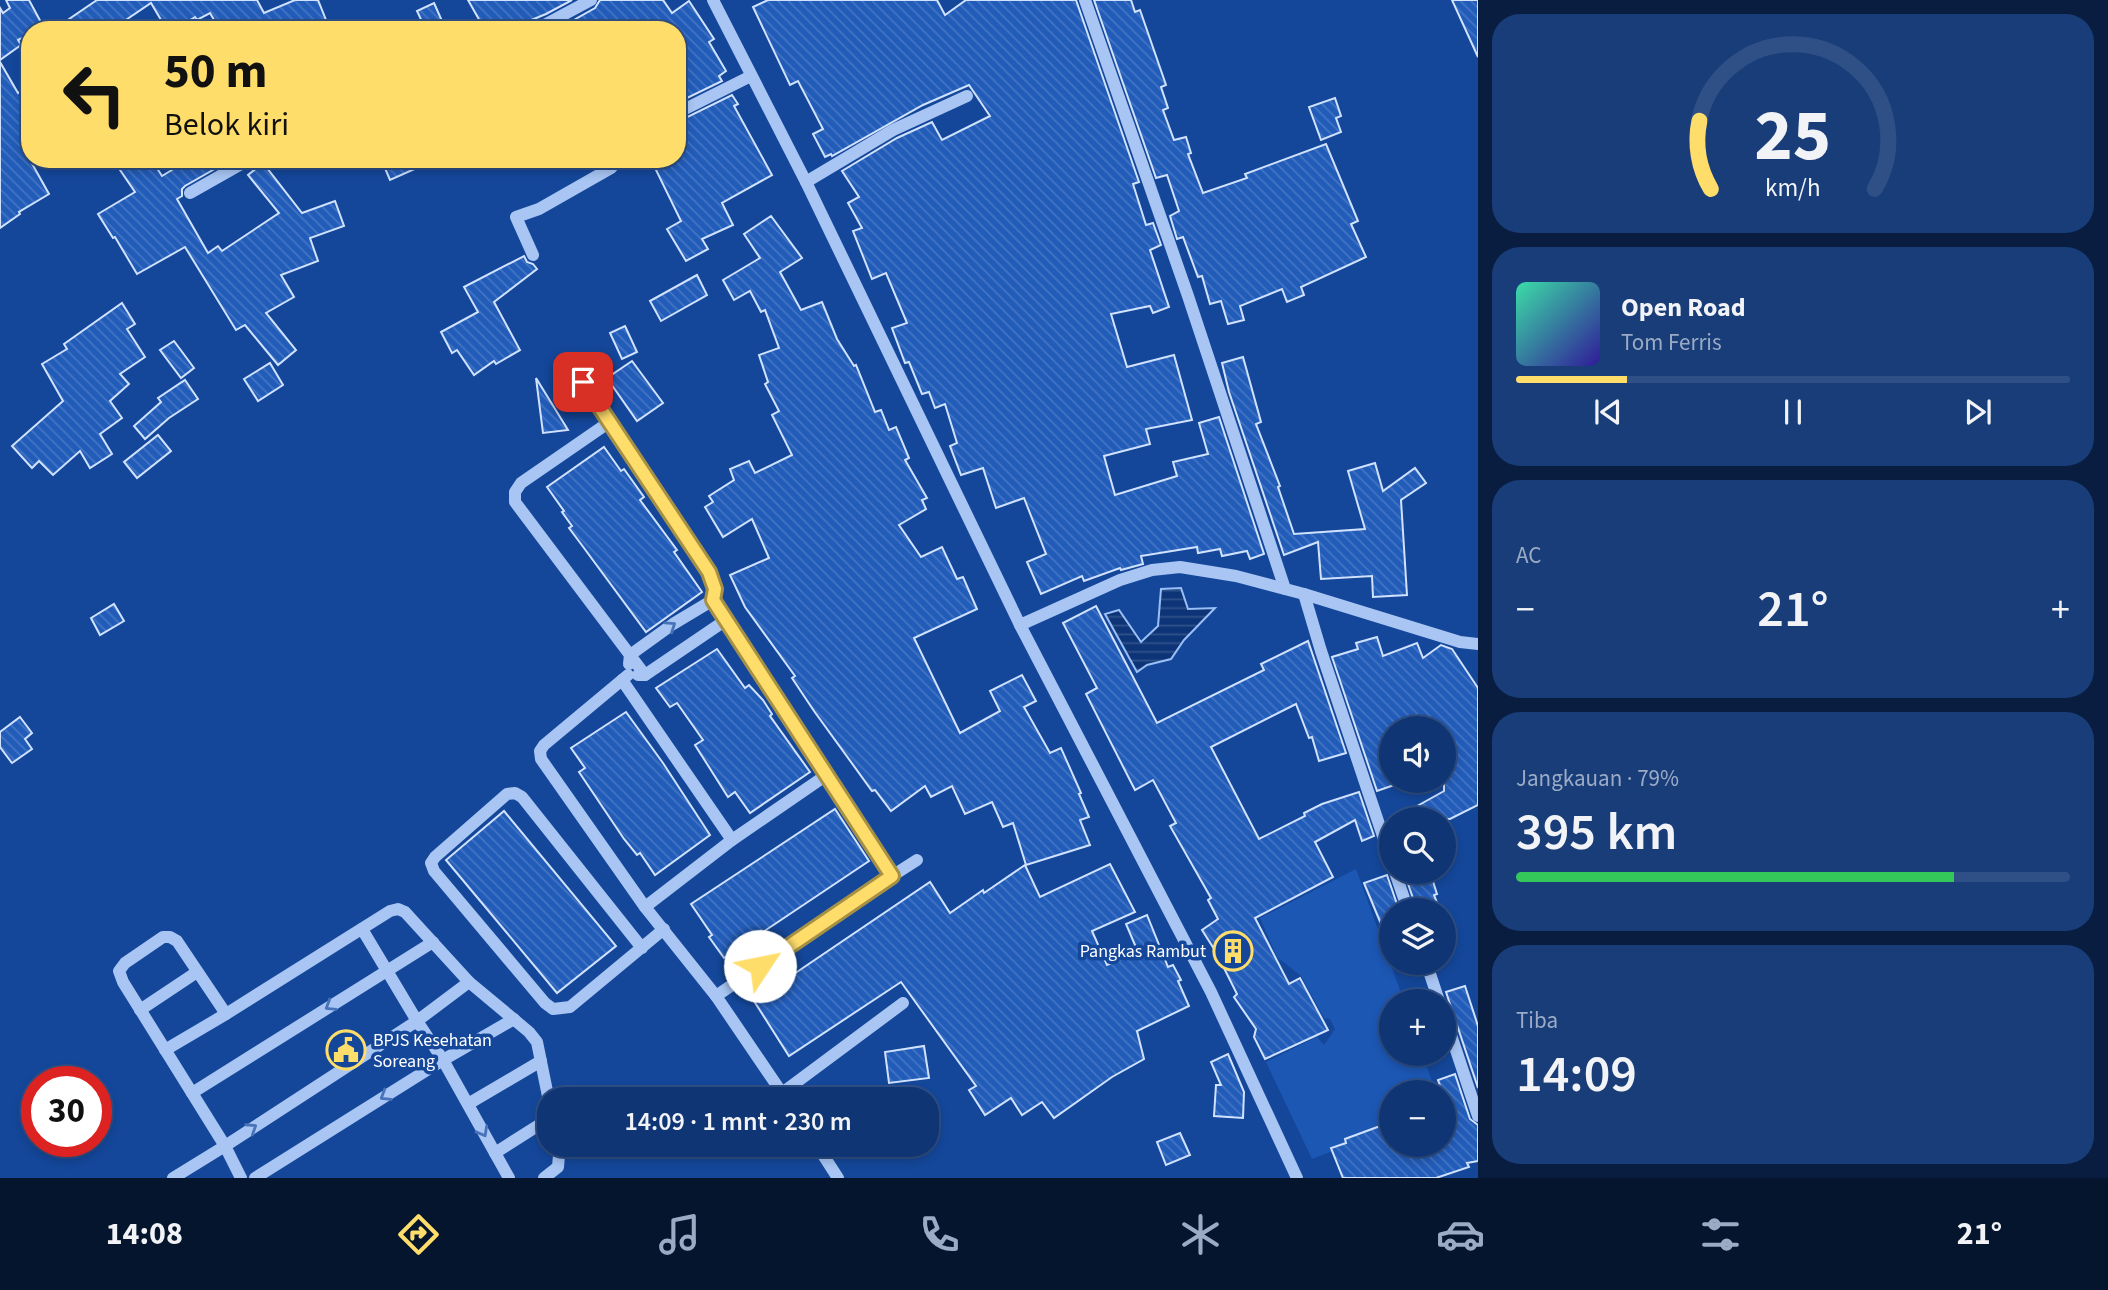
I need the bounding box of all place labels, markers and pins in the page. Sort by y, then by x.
pin [553,352,613,412]
building icon: Pangkas Rambut [1212,930,1254,972]
place label: Pangkas Rambut [1080,939,1206,964]
place label: BPJS Kesehatan Soreang [373,1028,492,1074]
public building icon: BPJS Kesehatan Soreang [325,1029,367,1071]

